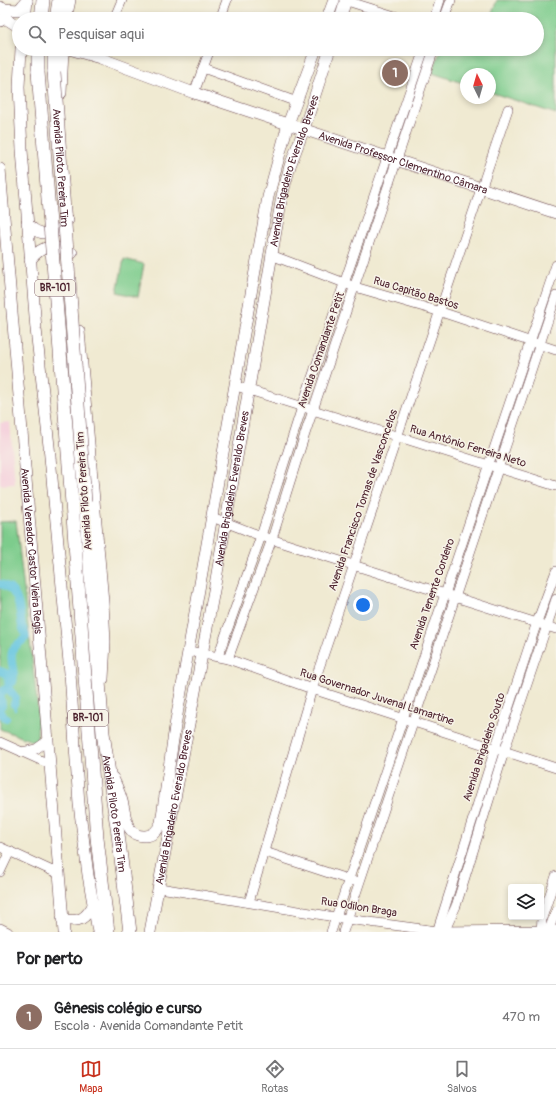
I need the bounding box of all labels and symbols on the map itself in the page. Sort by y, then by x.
pin: 1 [382,58,408,88]
north arrow [460,68,496,104]
street label: Avenida Brigadeiro Everaldo Breves [267,93,321,248]
street label: Avenida Piloto Pereira Tim [50,108,72,228]
street label: Avenida Professor Clementino Câmara [317,128,489,196]
street label: Rua Capitão Bastos [372,274,460,312]
road number: BR-101 [35,280,75,296]
street label: Avenida Comandante Petit [295,290,347,410]
street label: Avenida Francisco Tomas de Vasconcelos [326,408,400,592]
street label: Avenida Brigadeiro Everaldo Breves [212,410,251,567]
street label: Rua Antônio Ferreira Neto [408,422,528,470]
street label: Avenida Piloto Pereira Tim [73,431,95,551]
street label: Avenida Vereador Castor Vieira Regis [19,467,45,634]
street label: Avenida Tenente Cordeiro [407,536,457,651]
your location [353,595,373,615]
street label: Rua Governador Juvenal Lamartine [298,666,456,728]
street label: Avenida Brigadeiro Souto [460,691,508,803]
road number: BR-101 [68,710,108,726]
street label: Avenida Brigadeiro Everaldo Breves [152,728,194,886]
street label: Avenida Piloto Pereira Tim [100,754,129,873]
street label: Rua Odilon Braga [320,895,398,919]

